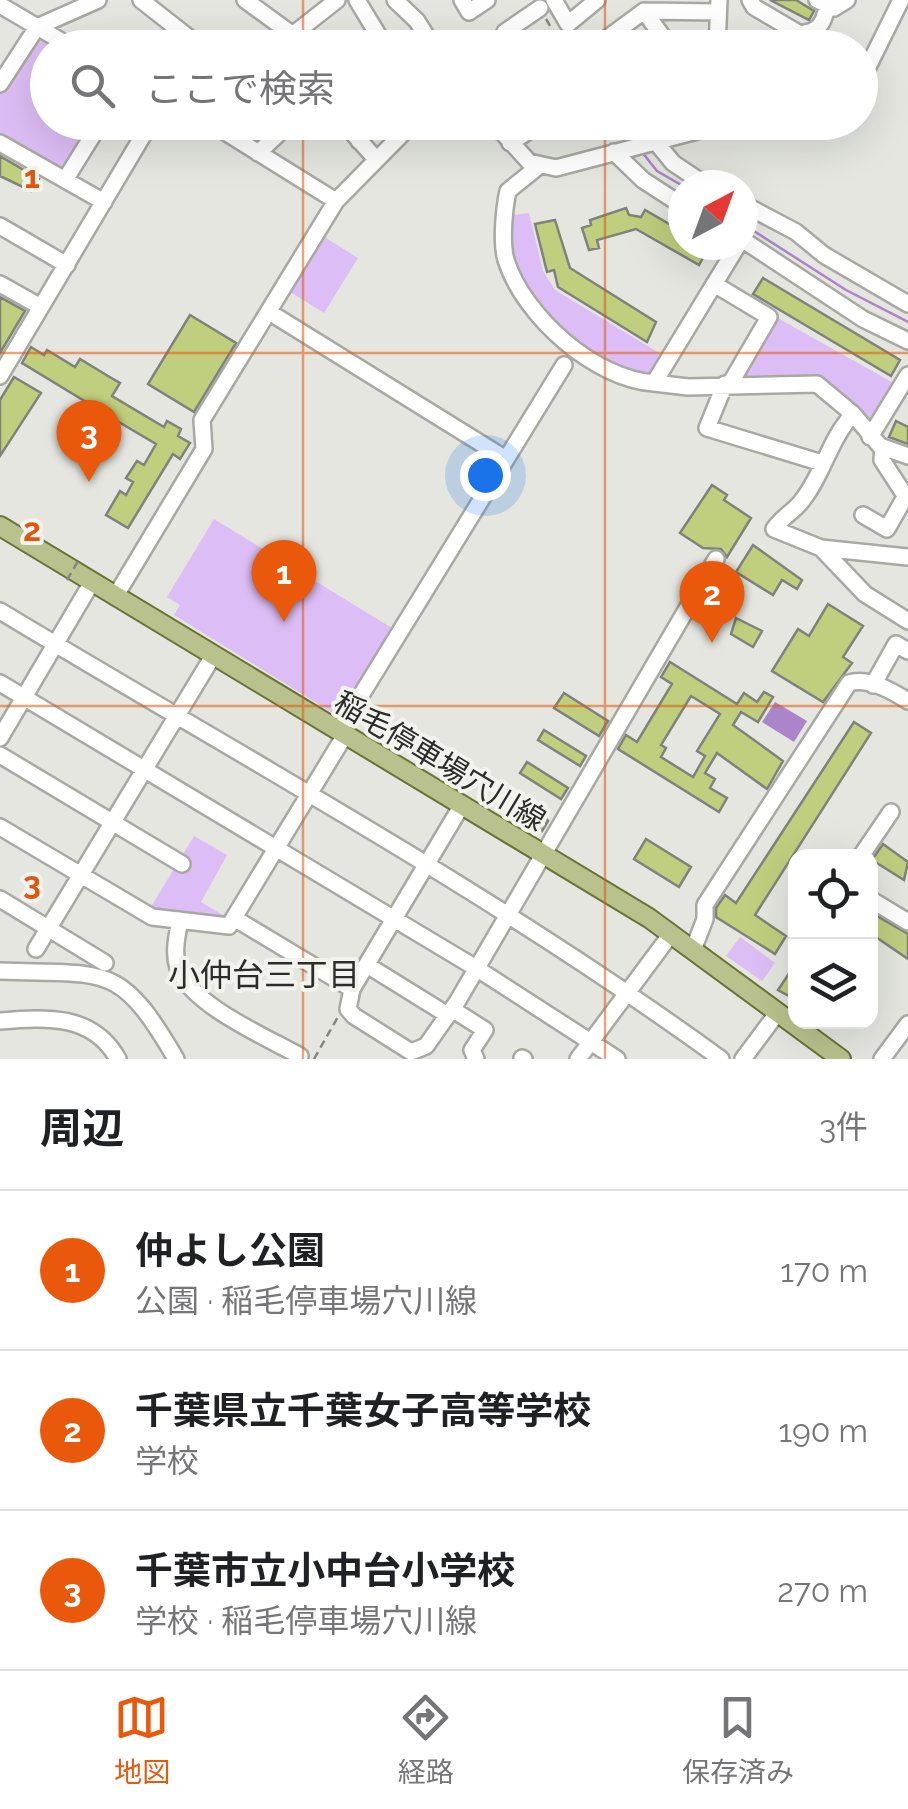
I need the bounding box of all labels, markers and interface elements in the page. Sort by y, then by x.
search box [30,30,878,140]
icon: search [65,58,120,113]
text: ここで検索 [145,66,335,111]
text: 1 [24,158,40,195]
north arrow [668,170,758,260]
pin: 3 [56,400,122,482]
your location [460,450,511,501]
text: 2 [23,511,41,548]
pin: 1 [252,540,316,622]
pin: 2 [680,560,744,643]
street label: 稲毛停車場穴川線 [328,684,552,838]
map controls [788,849,878,1029]
button: locate [788,849,878,939]
text: 3 [23,864,41,901]
button: layers [788,939,878,1029]
district label: 小仲台三丁目 [168,956,360,993]
text: 周辺 [40,1104,124,1153]
text: 3件 [819,1108,868,1145]
text: 仲よし公園 [135,1228,325,1273]
text: 1 [65,1252,80,1289]
text: 170 m [780,1252,868,1289]
text: 公園 · 稲毛停車場穴川線 [135,1282,477,1319]
text: 千葉県立千葉女子高等学校 [135,1388,591,1433]
text: 2 [63,1412,82,1449]
text: 190 m [778,1412,868,1449]
text: 学校 [135,1442,199,1479]
text: 千葉市立小中台小学校 [135,1548,515,1593]
text: 3 [64,1572,81,1609]
text: 270 m [777,1572,868,1609]
text: 学校 · 稲毛停車場穴川線 [135,1602,477,1639]
tab: 地図 [114,1690,170,1790]
tab: 経路 [398,1690,454,1790]
tab: 保存済み [682,1690,794,1790]

